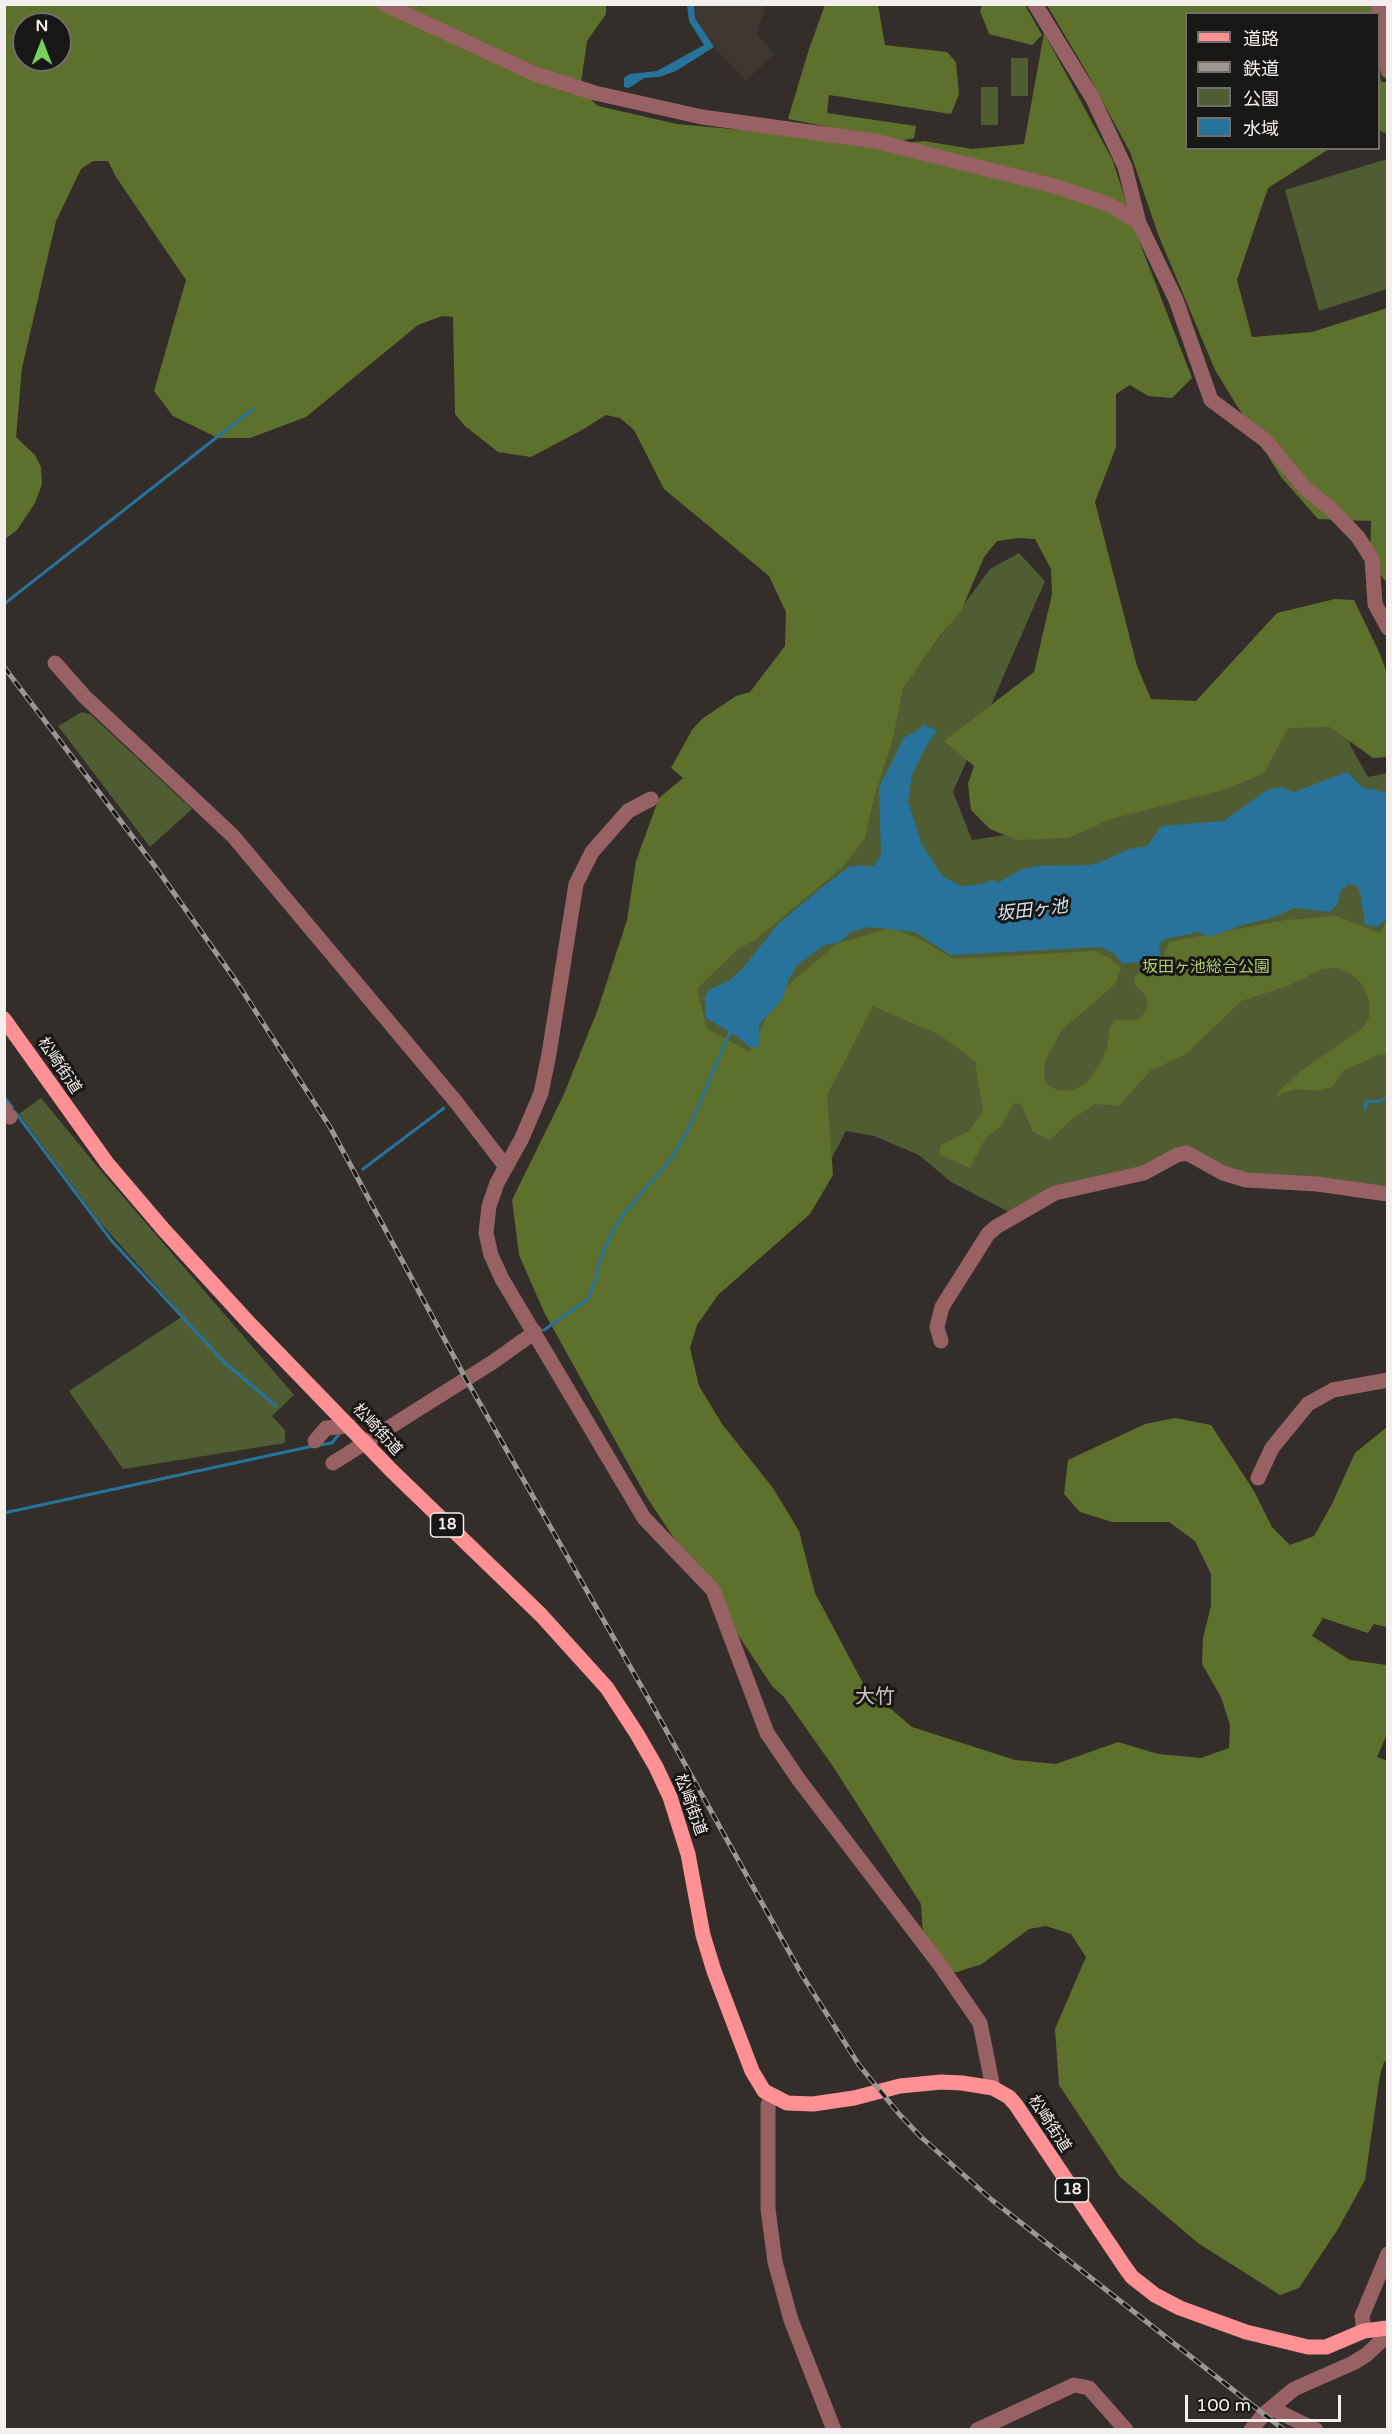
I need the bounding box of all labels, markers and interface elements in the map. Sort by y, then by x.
north arrow [12,12,72,72]
legend [1185,12,1380,150]
text: N [36,16,48,36]
text: 道路 [1243,28,1279,50]
text: 鉄道 [1243,58,1279,80]
text: 公園 [1243,88,1279,110]
text: 水域 [1243,118,1279,140]
water label: 坂田ヶ池 [995,896,1069,926]
park label: 坂田ヶ池総合公園 [1142,958,1270,978]
street label: 松崎街道 [33,1034,85,1098]
street label: 松崎街道 [348,1400,406,1460]
road number: 18 [430,1513,464,1537]
district label: 大竹 [855,1686,895,1710]
street label: 松崎街道 [670,1772,710,1838]
street label: 松崎街道 [1024,2092,1074,2156]
road number: 18 [1056,2178,1088,2202]
scale bar [1188,2383,1344,2421]
text: 100 m [1196,2394,1251,2416]

